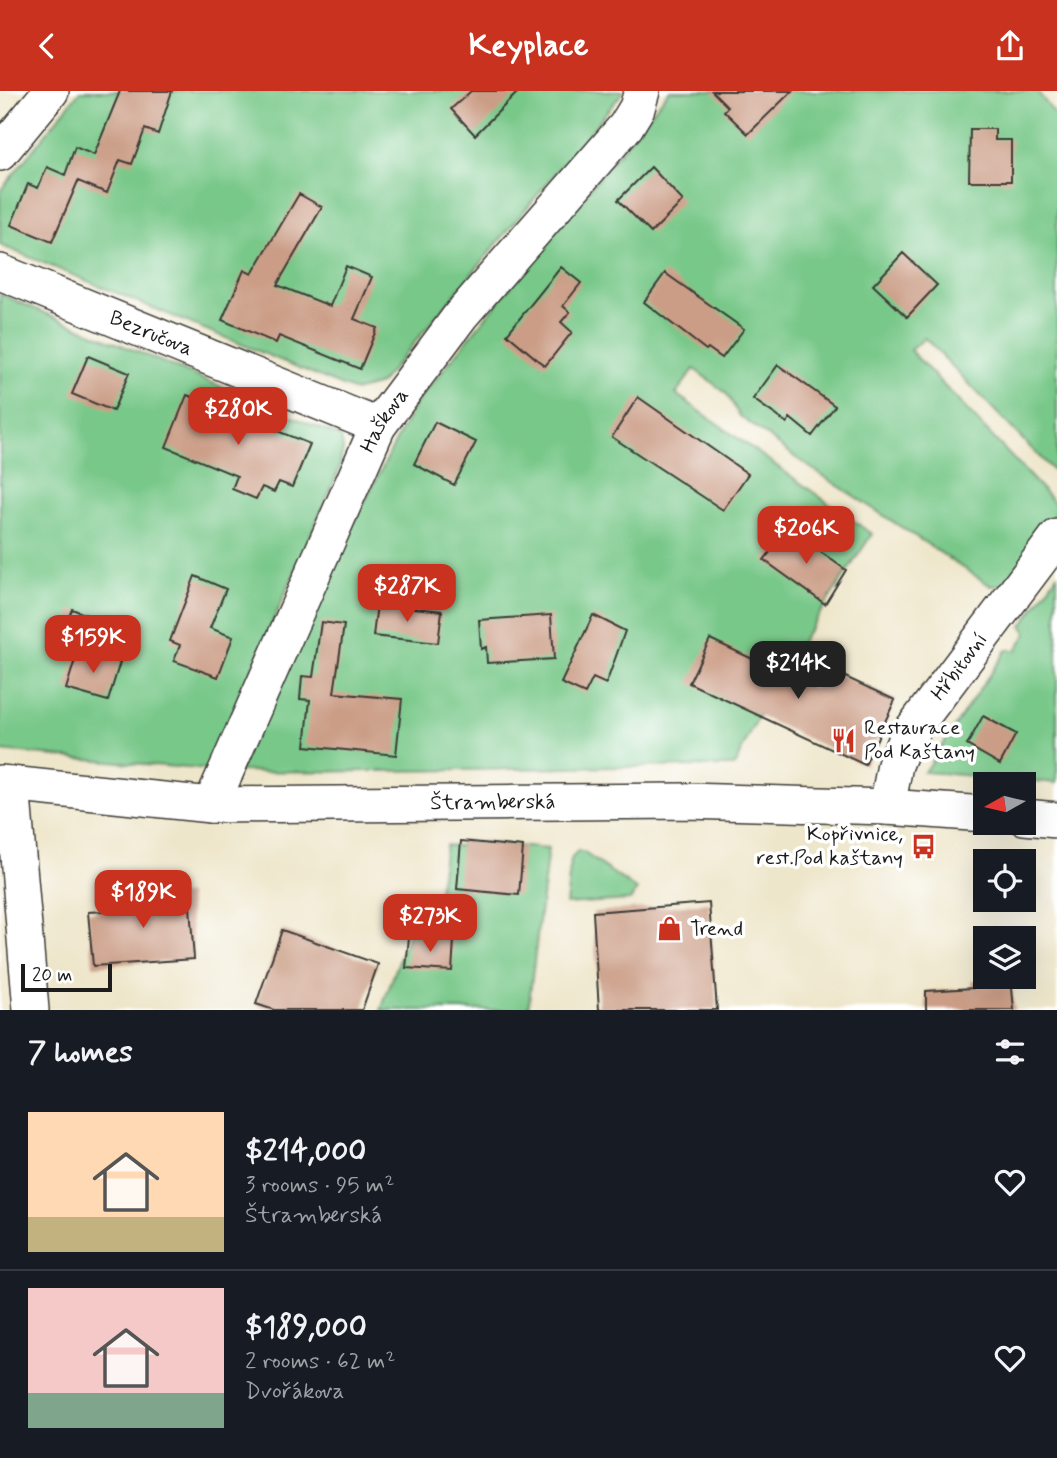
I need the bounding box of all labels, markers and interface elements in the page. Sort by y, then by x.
text: Keyplace [468,25,589,67]
icon: back [28,27,66,65]
icon: share [991,27,1029,65]
street label: Bezručova [105,304,197,363]
street label: Haškova [354,383,415,457]
pin: $280K [189,387,287,447]
text: $280K [204,395,272,425]
pin: $206K [757,507,855,566]
text: $206K [773,514,839,544]
pin: $287K [358,565,456,624]
text: $287K [374,572,440,602]
pin: $159K [44,615,142,675]
text: $159K [61,623,125,653]
street label: Hřbitovní [925,627,994,707]
pin: $214K [749,641,847,701]
text: $214K [766,649,830,679]
place label: Restaurace Pod Kaštany [864,714,975,766]
restaurant icon: Restaurace Pod Kaštany [830,726,858,754]
north arrow [973,772,1036,835]
map controls [973,772,1036,989]
street label: Štramberská [430,788,556,817]
place label: Kopřivnice, rest.Pod kaštany [756,820,903,872]
bus stop icon: Kopřivnice, rest.Pod kaštany [909,832,937,860]
button: locate [973,849,1036,912]
pin: $189K [94,871,192,930]
text: $189K [111,878,175,908]
pin: $273K [381,895,479,954]
text: $273K [399,902,461,932]
shop icon: Trend [656,915,684,943]
place label: Trend [690,915,743,943]
button: layers [973,926,1036,989]
scale bar [21,961,112,993]
text: 20 m [32,963,72,988]
text: 7 homes [28,1033,133,1072]
icon: filters [991,1033,1029,1071]
text: $214,000 [245,1132,366,1171]
icon: home [84,1140,168,1224]
icon: heart [991,1163,1029,1201]
text: 3 rooms · 95 m² [245,1171,394,1201]
text: Štramberská [245,1201,382,1231]
text: $189,000 [245,1308,367,1347]
icon: home [84,1316,168,1400]
icon: heart [991,1339,1029,1377]
text: 2 rooms · 62 m² [245,1347,396,1377]
text: Dvořákova [245,1377,344,1407]

